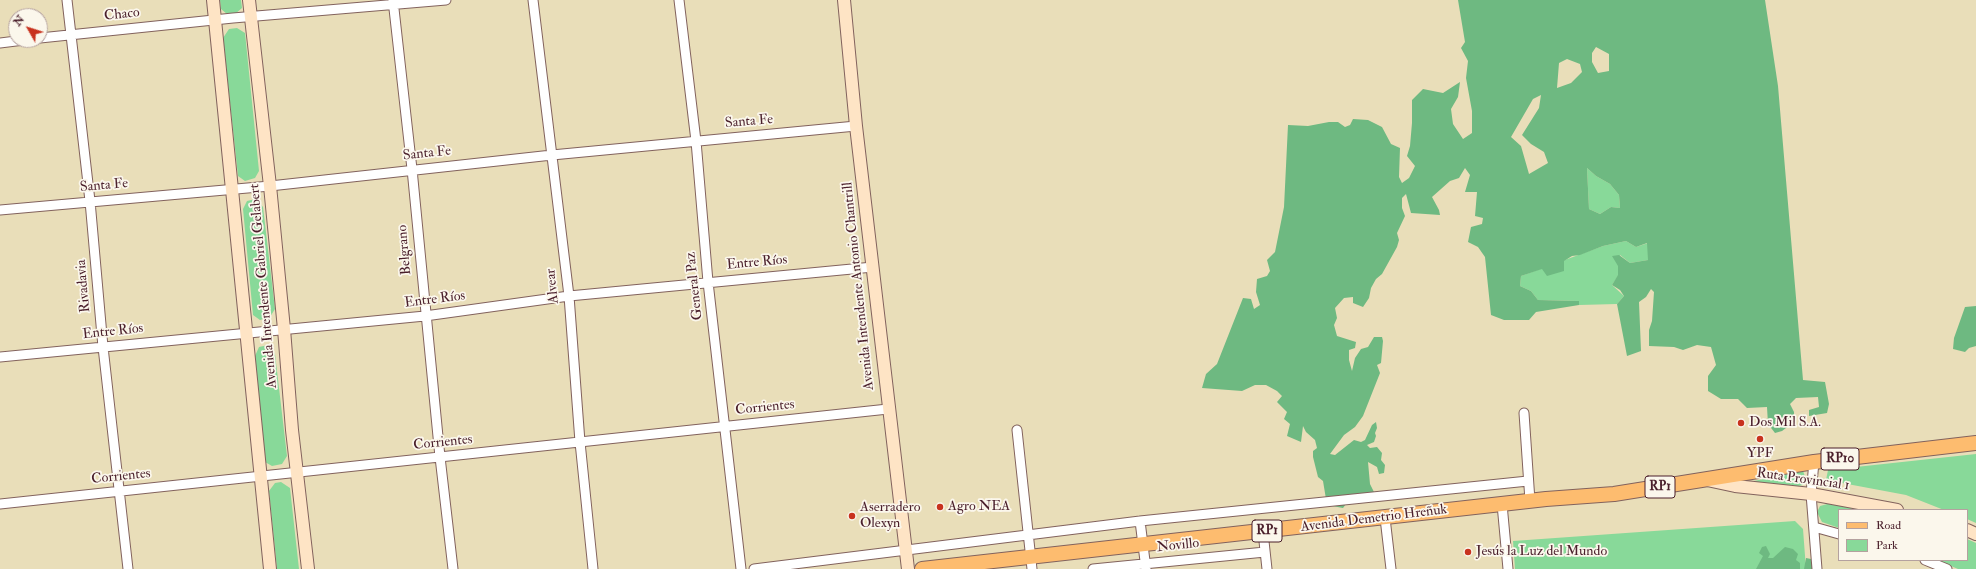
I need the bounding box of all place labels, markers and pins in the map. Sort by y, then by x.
place label: Dos Mil S.A. [1749,415,1821,431]
marker: Dos Mil S.A. [1736,418,1746,428]
marker: YPF [1755,434,1765,444]
place label: YPF [1747,446,1773,462]
place label: Agro NEA [948,499,1010,515]
place label: Aserradero Olexyn [860,500,920,532]
marker: Agro NEA [935,502,945,512]
marker: Aserradero Olexyn [847,511,857,521]
place label: Jesús la Luz del Mundo [1476,544,1607,560]
marker: Jesús la Luz del Mundo [1463,547,1473,557]

